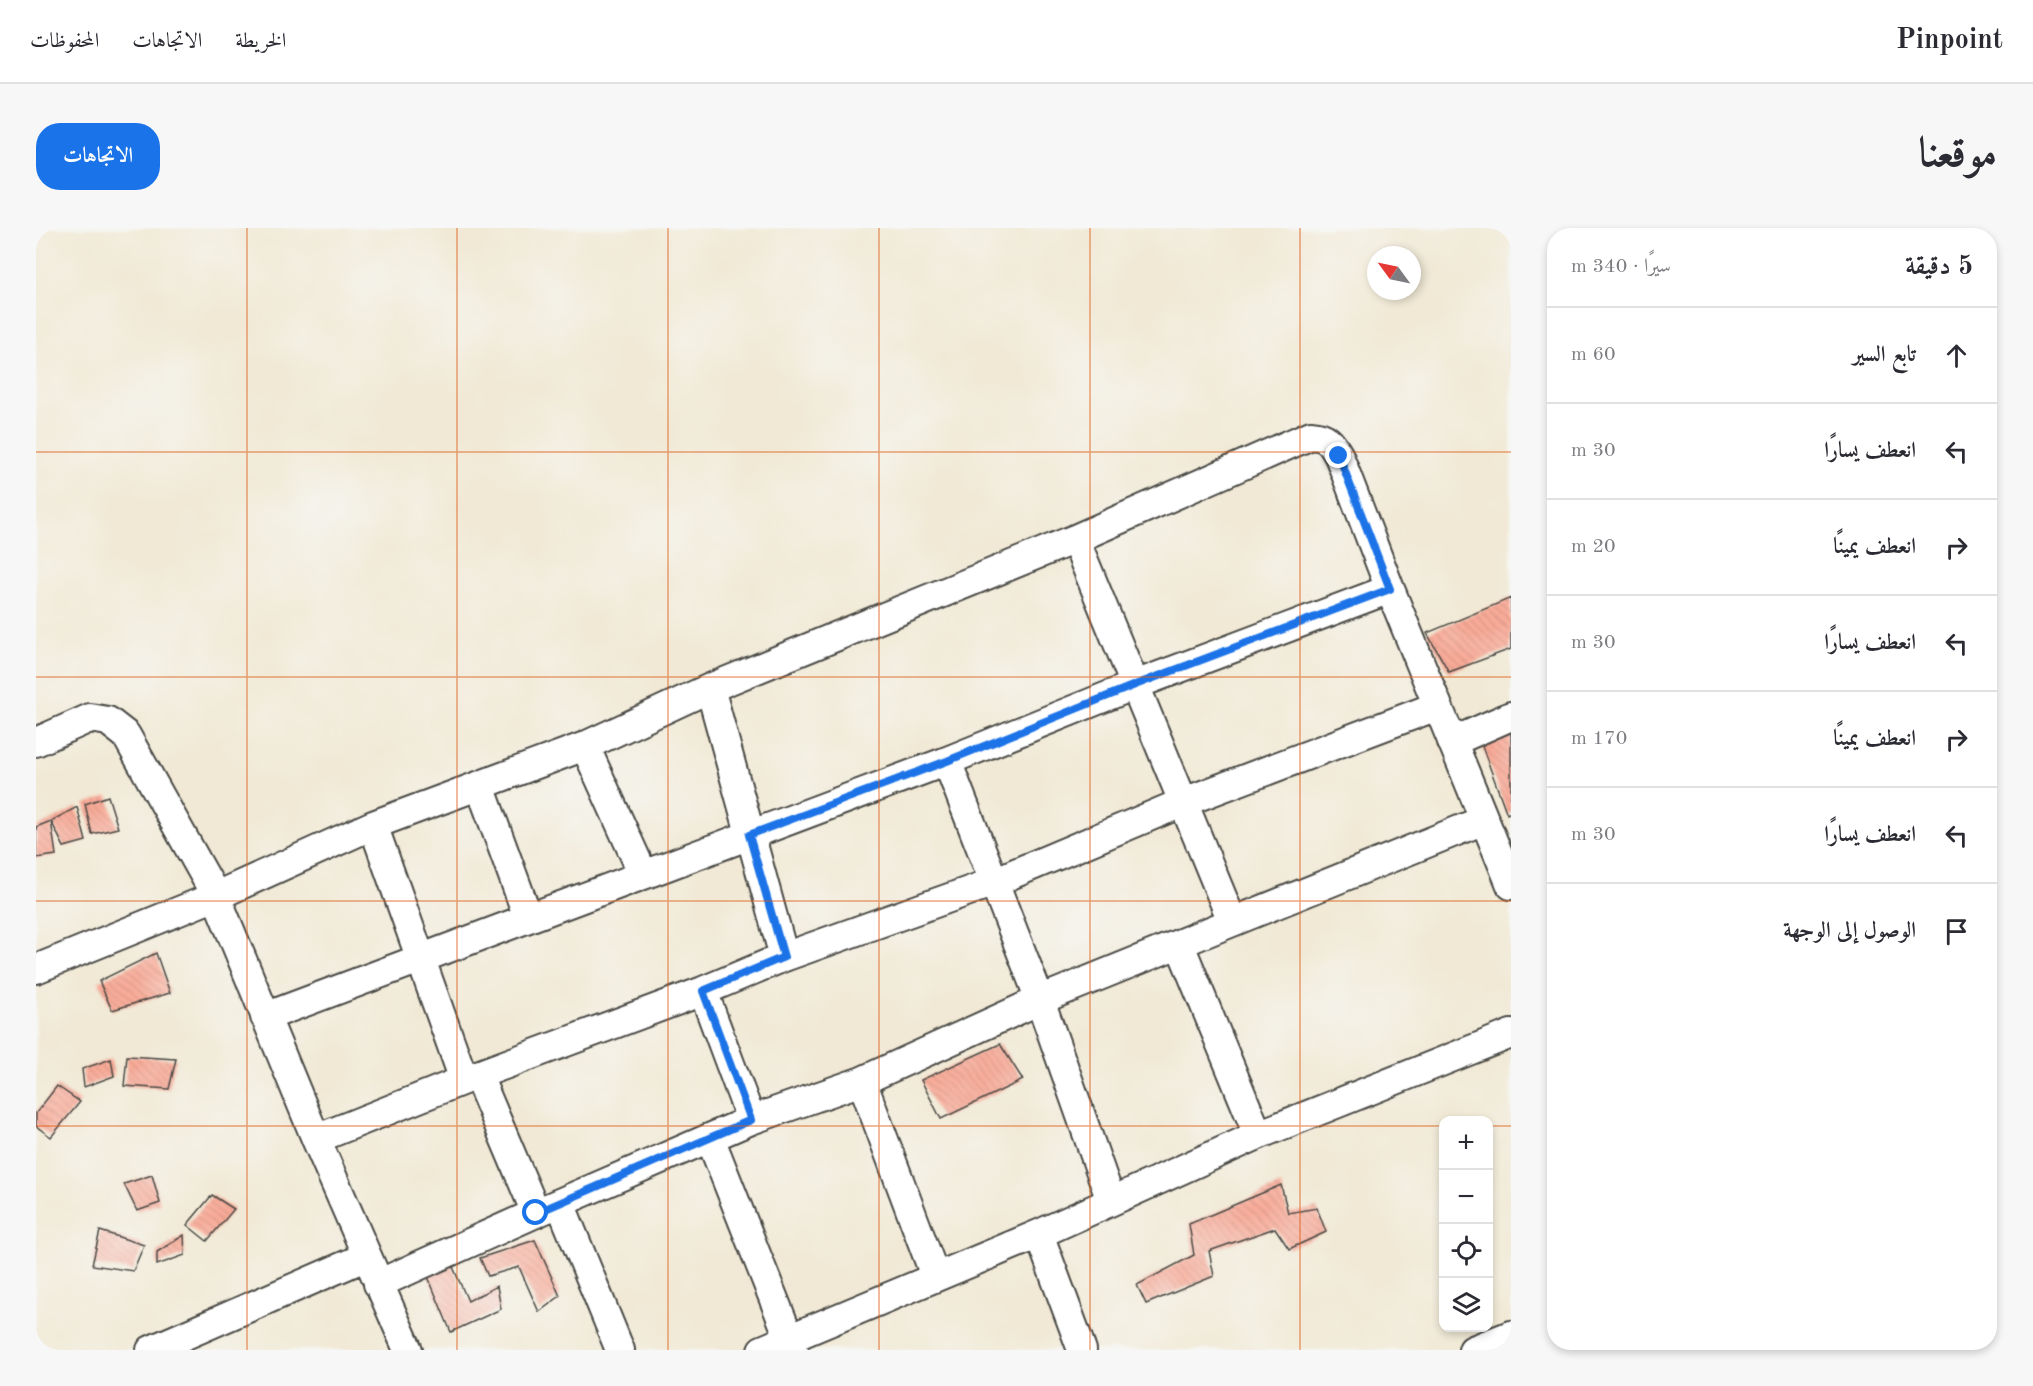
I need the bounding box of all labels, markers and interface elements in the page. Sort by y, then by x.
text: Pinpoint [1896,27,2003,55]
text: المحفوظات [30,31,99,52]
text: الاتجاهات [132,31,202,52]
text: الخريطة [235,31,286,52]
button: الاتجاهات [36,123,160,190]
text: موقعنا [1919,134,1997,176]
north arrow [1367,246,1421,300]
text: 5 دقيقة [1905,254,1973,280]
text: سيرًا · 340 m [1571,257,1671,277]
icon: ahead [1940,339,1973,372]
text: تابع السير [1852,344,1916,366]
text: 60 m [1571,345,1616,365]
icon: left [1940,435,1973,468]
text: انعطف يسارًا [1824,440,1916,462]
text: 30 m [1571,441,1616,461]
route end [1325,442,1351,468]
icon: right [1940,531,1973,564]
text: انعطف يمينًا [1833,536,1916,558]
text: 20 m [1571,537,1616,557]
icon: left [1940,627,1973,660]
text: انعطف يسارًا [1824,632,1916,654]
text: 30 m [1571,633,1616,653]
icon: right [1940,723,1973,756]
text: انعطف يمينًا [1833,728,1916,750]
text: 170 m [1571,729,1627,749]
icon: left [1940,819,1973,852]
text: انعطف يسارًا [1824,824,1916,846]
text: 30 m [1571,825,1616,845]
icon: arrive [1940,915,1973,948]
text: الوصول إلى الوجهة [1783,920,1916,942]
map controls [1439,1116,1493,1332]
button: + [1439,1116,1493,1170]
button: − [1439,1170,1493,1224]
route start [522,1199,548,1225]
button: locate [1439,1224,1493,1278]
button: layers [1439,1278,1493,1332]

